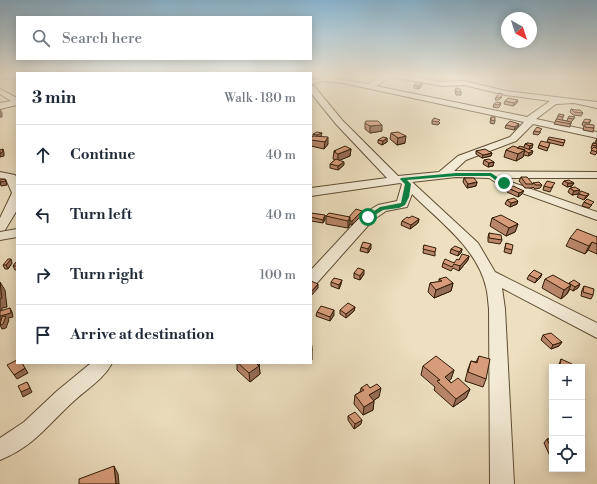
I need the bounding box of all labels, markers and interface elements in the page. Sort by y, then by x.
north arrow [501,12,537,48]
search box [16,16,312,60]
icon: search [30,27,52,49]
text: Search here [62,29,142,48]
text: 3 min [32,87,76,109]
text: Walk · 180 m [224,90,296,106]
icon: ahead [32,144,54,166]
text: Continue [70,145,135,164]
text: 40 m [266,147,296,163]
route end [495,174,513,192]
icon: left [32,204,54,226]
text: Turn left [70,205,132,224]
text: 40 m [266,207,296,223]
route start [359,208,377,226]
icon: right [32,264,54,286]
text: Turn right [70,265,144,284]
text: 100 m [260,267,296,283]
icon: arrive [32,324,54,346]
text: Arrive at destination [70,325,214,344]
map controls [549,364,585,472]
button: + [549,364,585,400]
button: − [549,400,585,436]
button: locate [549,436,585,472]

